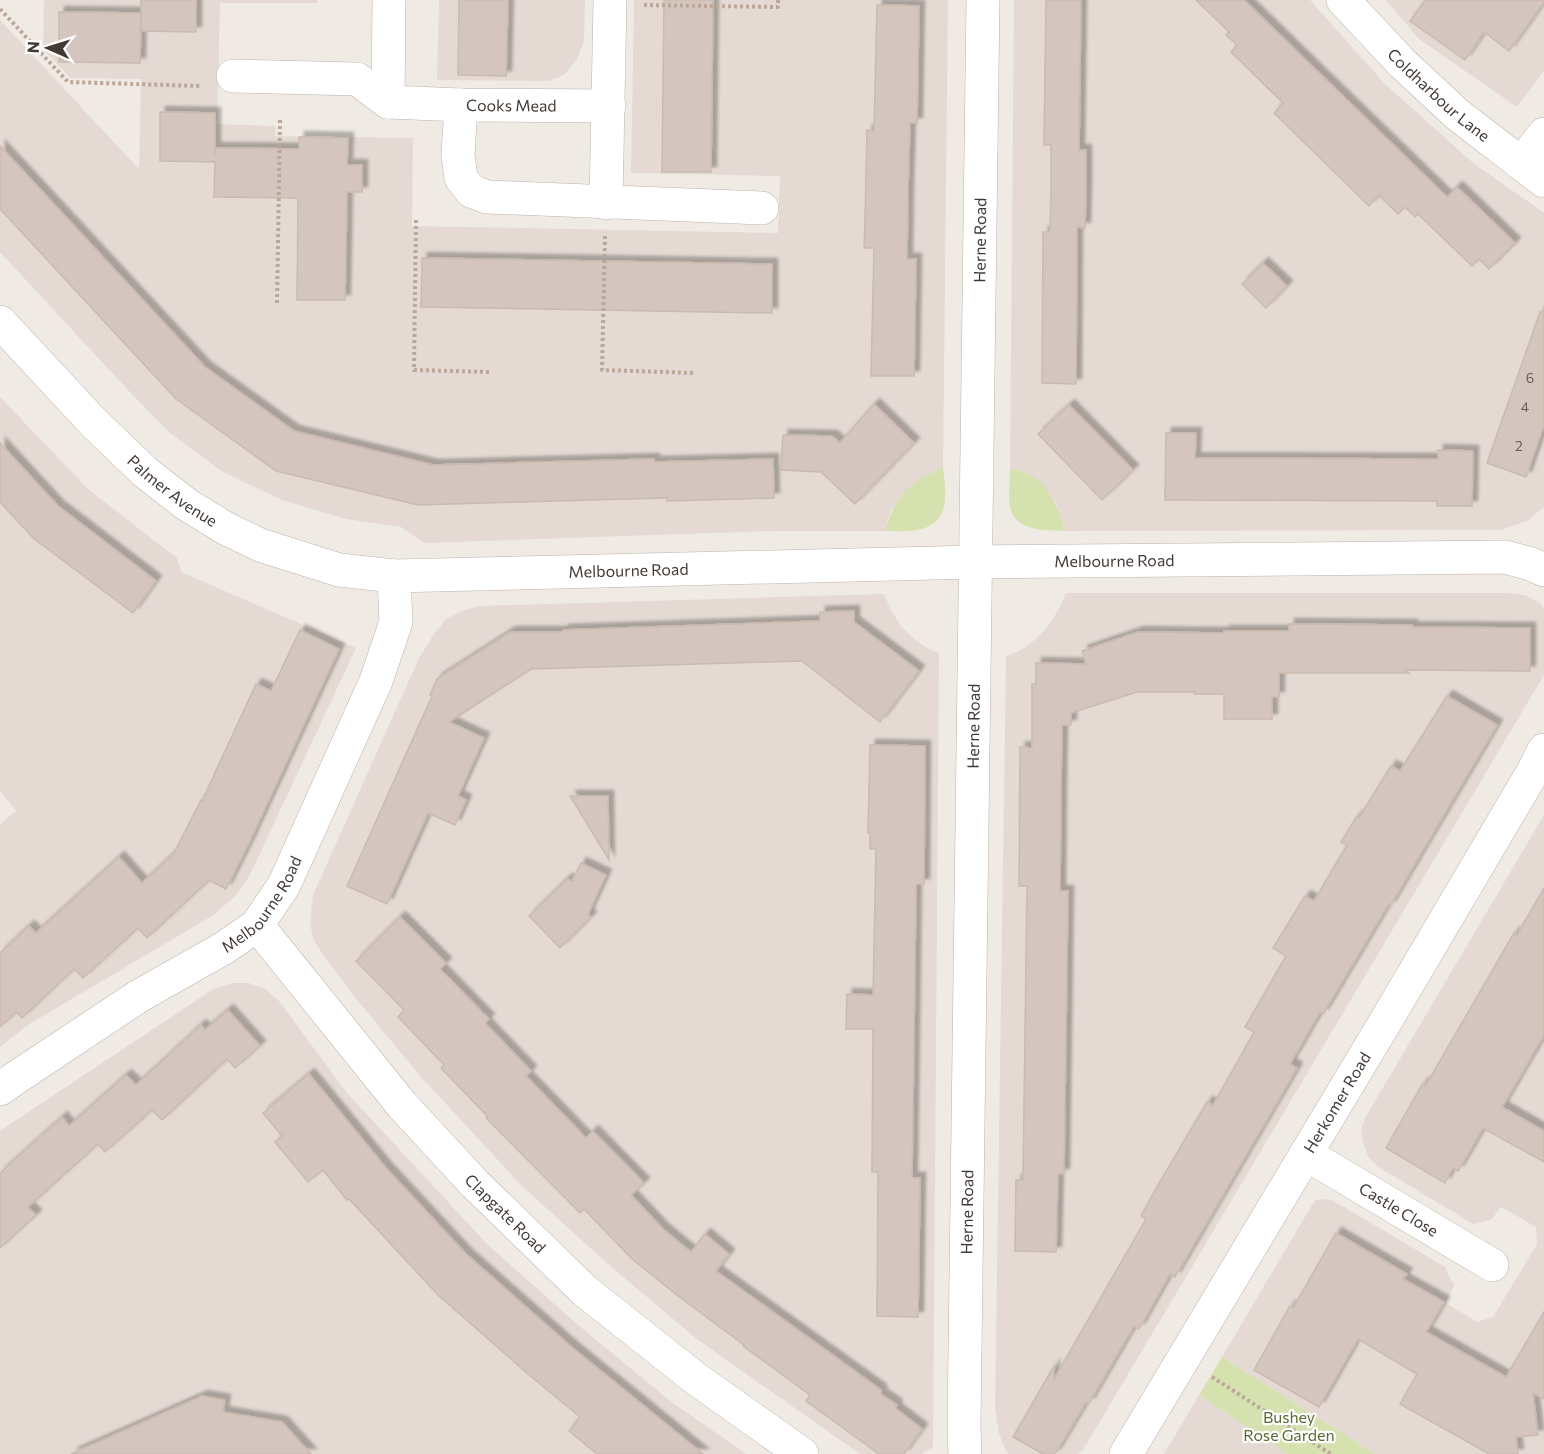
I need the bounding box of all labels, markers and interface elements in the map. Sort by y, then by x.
north arrow [18,18,78,78]
text: N [23,41,42,54]
street label: Coldharbour Lane [1384,44,1494,145]
street label: Cooks Mead [466,95,557,115]
street label: Herne Road [969,198,989,283]
house number: 6 [1526,369,1534,386]
house number: 4 [1521,398,1530,415]
house number: 2 [1515,437,1523,454]
street label: Palmer Avenue [124,451,221,530]
street label: Melbourne Road [1054,550,1175,570]
street label: Melbourne Road [568,559,689,581]
street label: Herne Road [963,683,983,769]
street label: Melbourne Road [217,853,305,956]
street label: Herkomer Road [1299,1048,1374,1156]
street label: Herne Road [956,1169,976,1255]
street label: Clapgate Road [461,1170,550,1257]
street label: Castle Close [1356,1178,1442,1240]
park label: Bushey Rose Garden [1243,1407,1335,1444]

